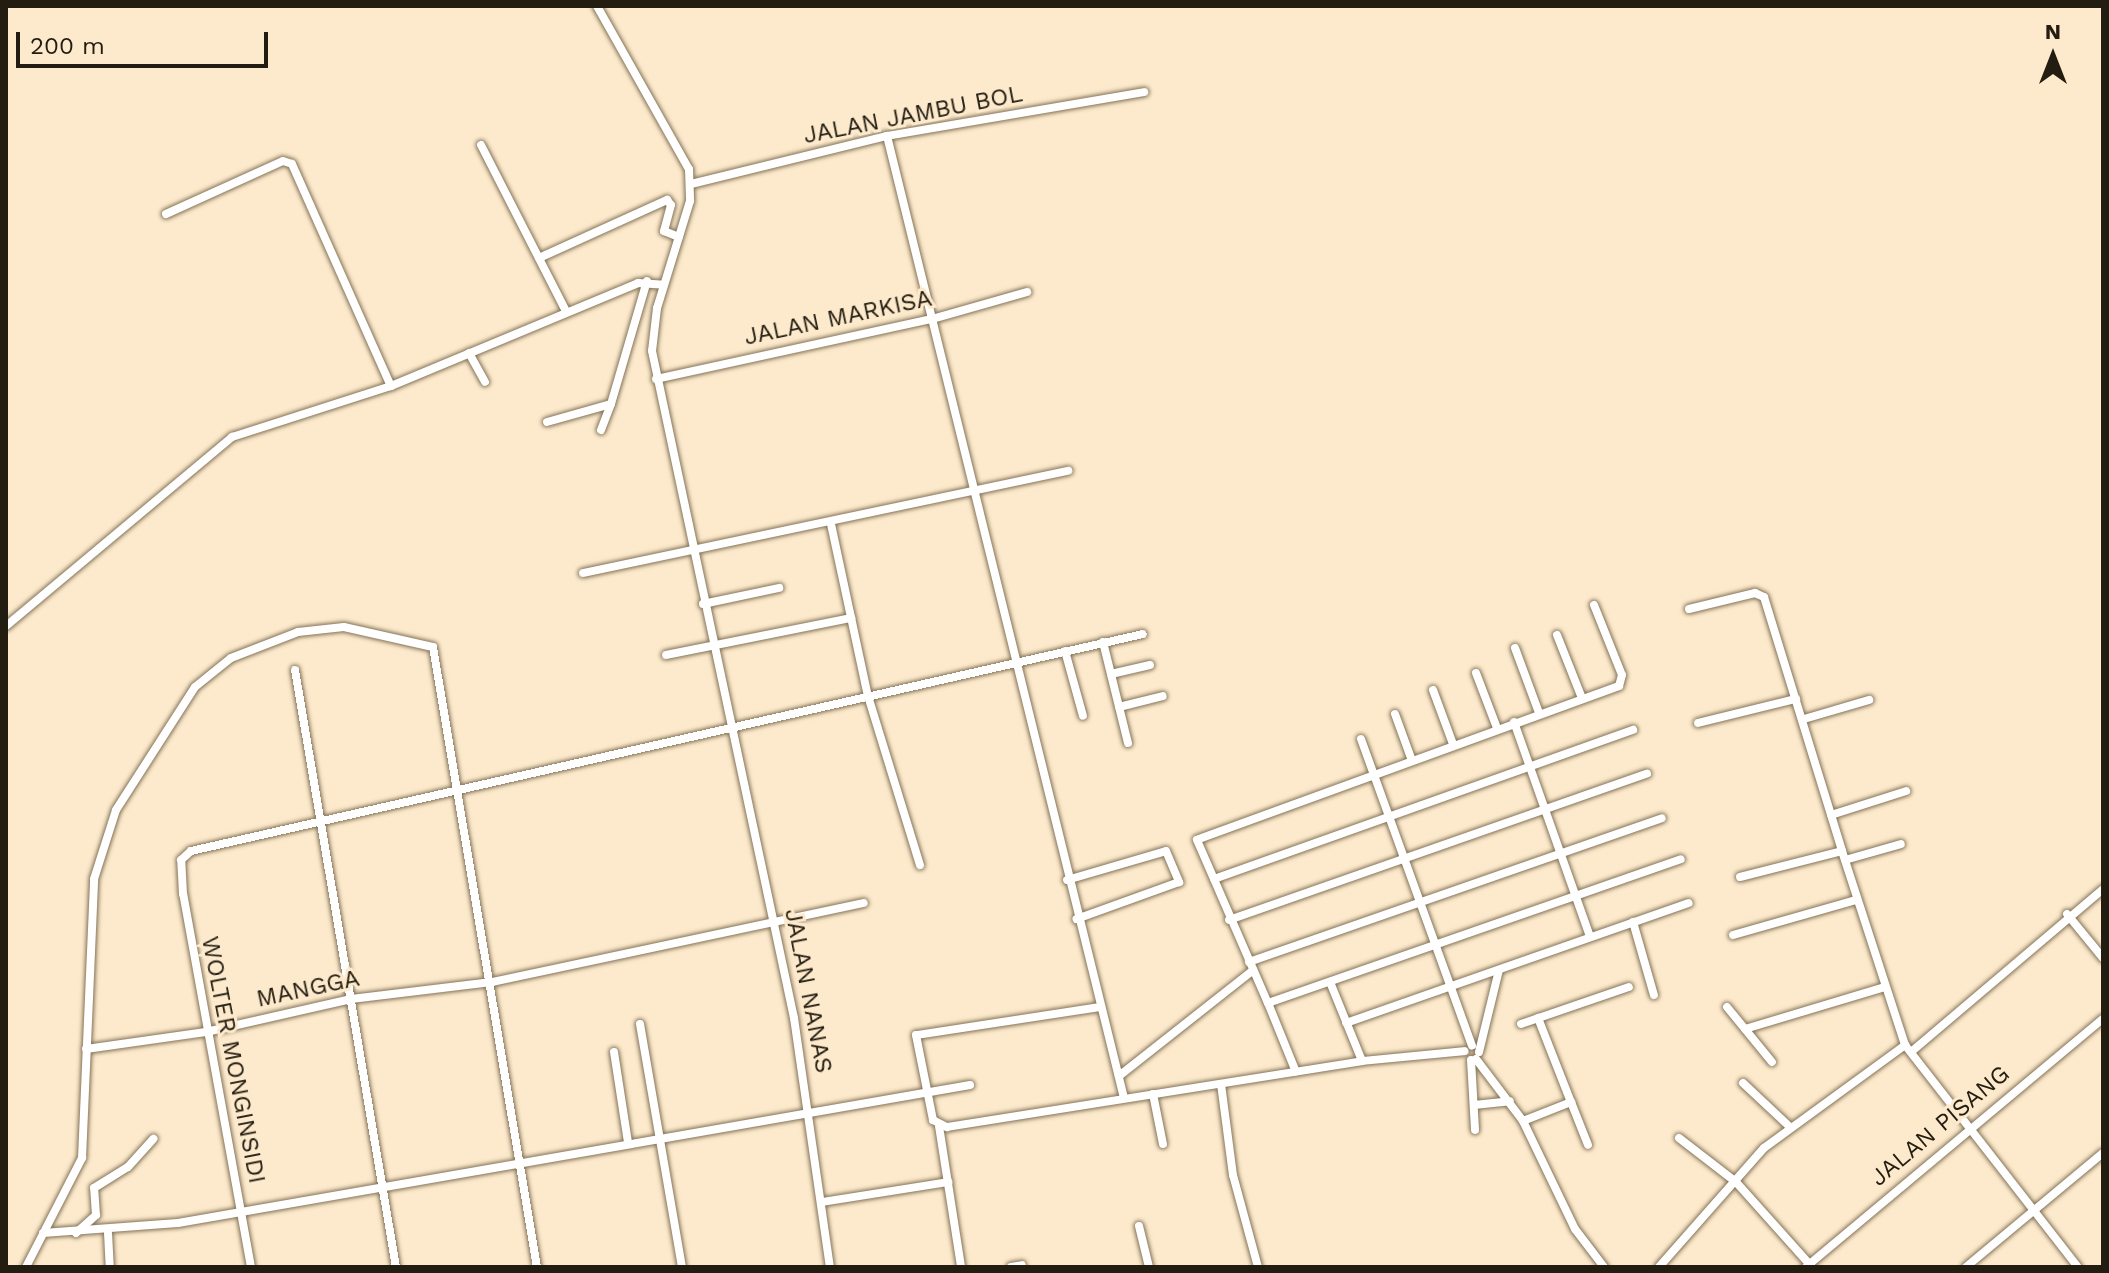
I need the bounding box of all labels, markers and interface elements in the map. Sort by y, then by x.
scale bar [20,16,272,66]
north arrow [2013,16,2093,96]
text: N [2045,19,2061,44]
text: 200 m [30,32,105,60]
street label: JALAN JAMBU BOL [801,80,1025,150]
street label: JALAN MARKISA [742,284,934,352]
street label: JALAN NANAS [778,906,838,1076]
street label: WOLTER MONGINSIDI [195,934,271,1186]
street label: MANGGA [254,964,362,1014]
street label: JALAN PISANG [1865,1059,2015,1193]

